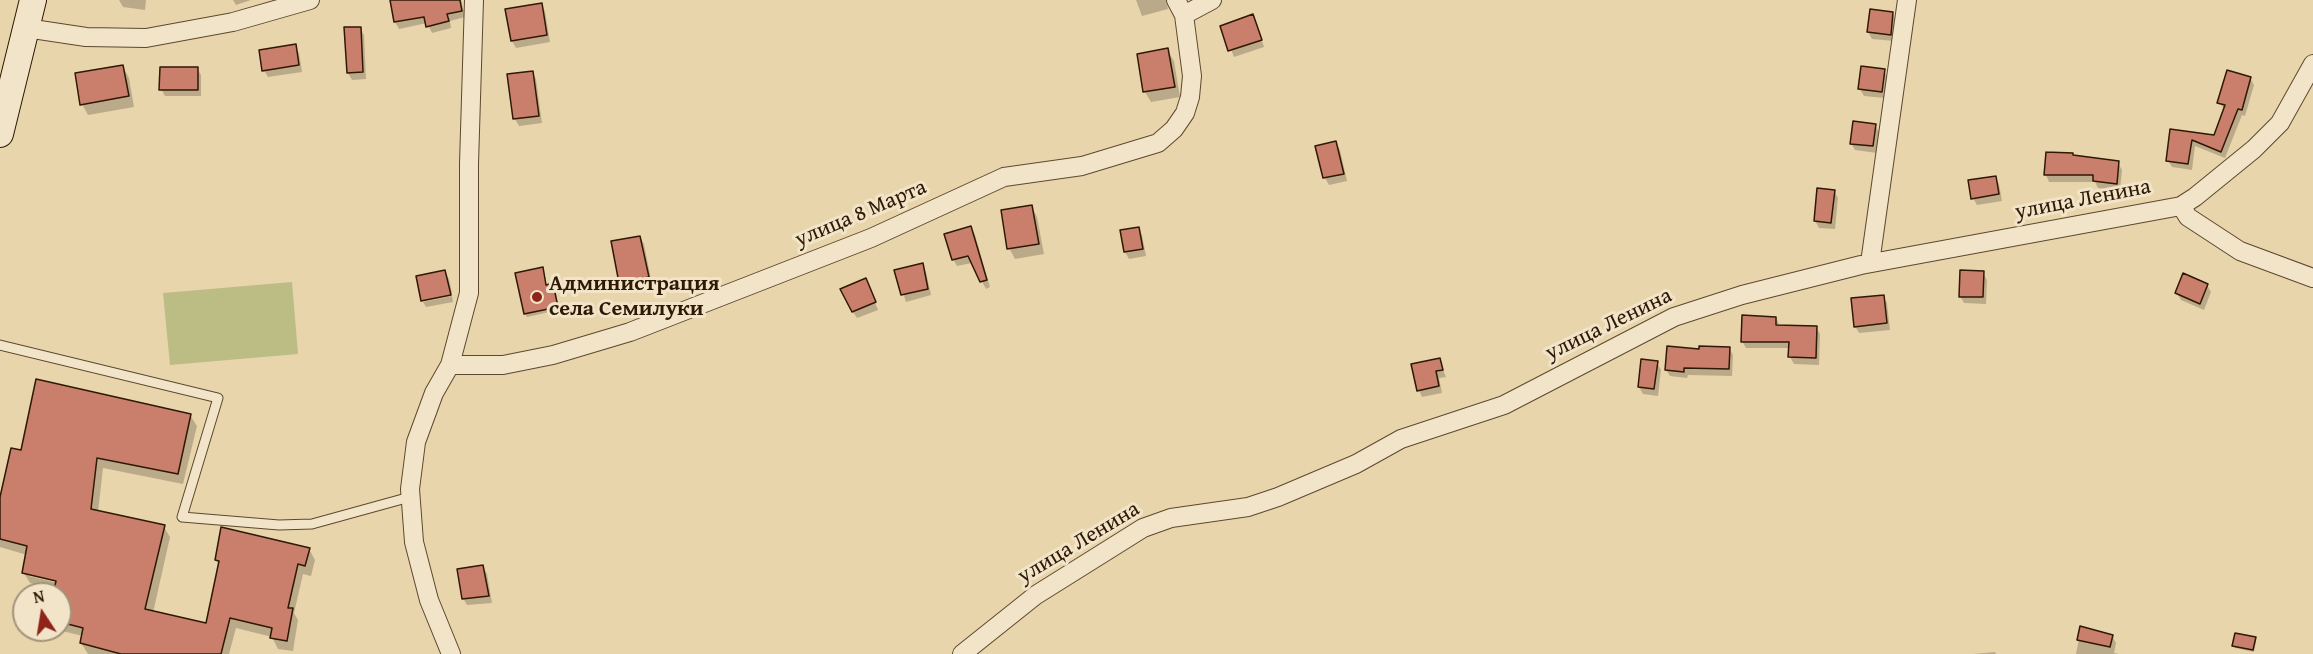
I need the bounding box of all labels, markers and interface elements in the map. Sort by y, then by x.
street label: улица 8 Марта [791,174,931,254]
street label: улица Ленина [2013,174,2153,226]
place label: Администрация села Семилуки [549,271,719,322]
street label: улица Ленина [1541,283,1677,367]
marker: Администрация села Семилуки [530,290,544,304]
street label: улица Ленина [1013,496,1145,590]
north arrow [12,582,72,642]
text: N [31,584,46,609]

